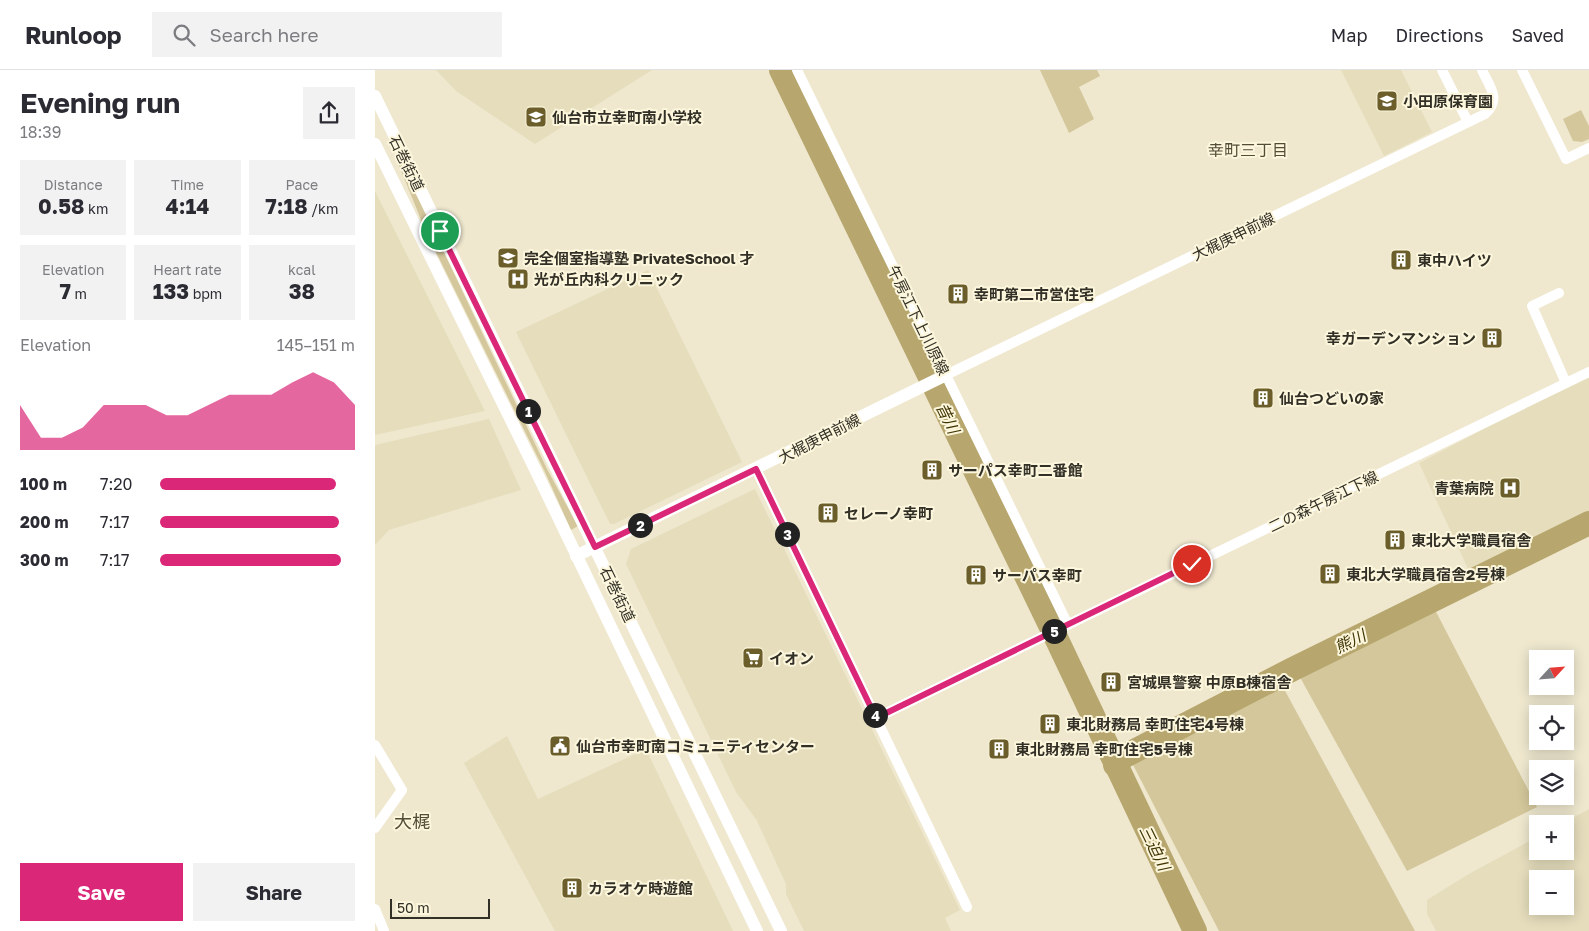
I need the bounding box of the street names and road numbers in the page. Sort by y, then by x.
street label: 石巻街道 [386,132,428,194]
street label: 大梶庚申前線 [1189,208,1277,264]
street label: 午房江下上川原線 [885,262,953,378]
street label: 大梶庚申前線 [775,410,863,466]
street label: 二の森午房江下線 [1265,467,1381,535]
street label: 石巻街道 [597,563,639,625]

